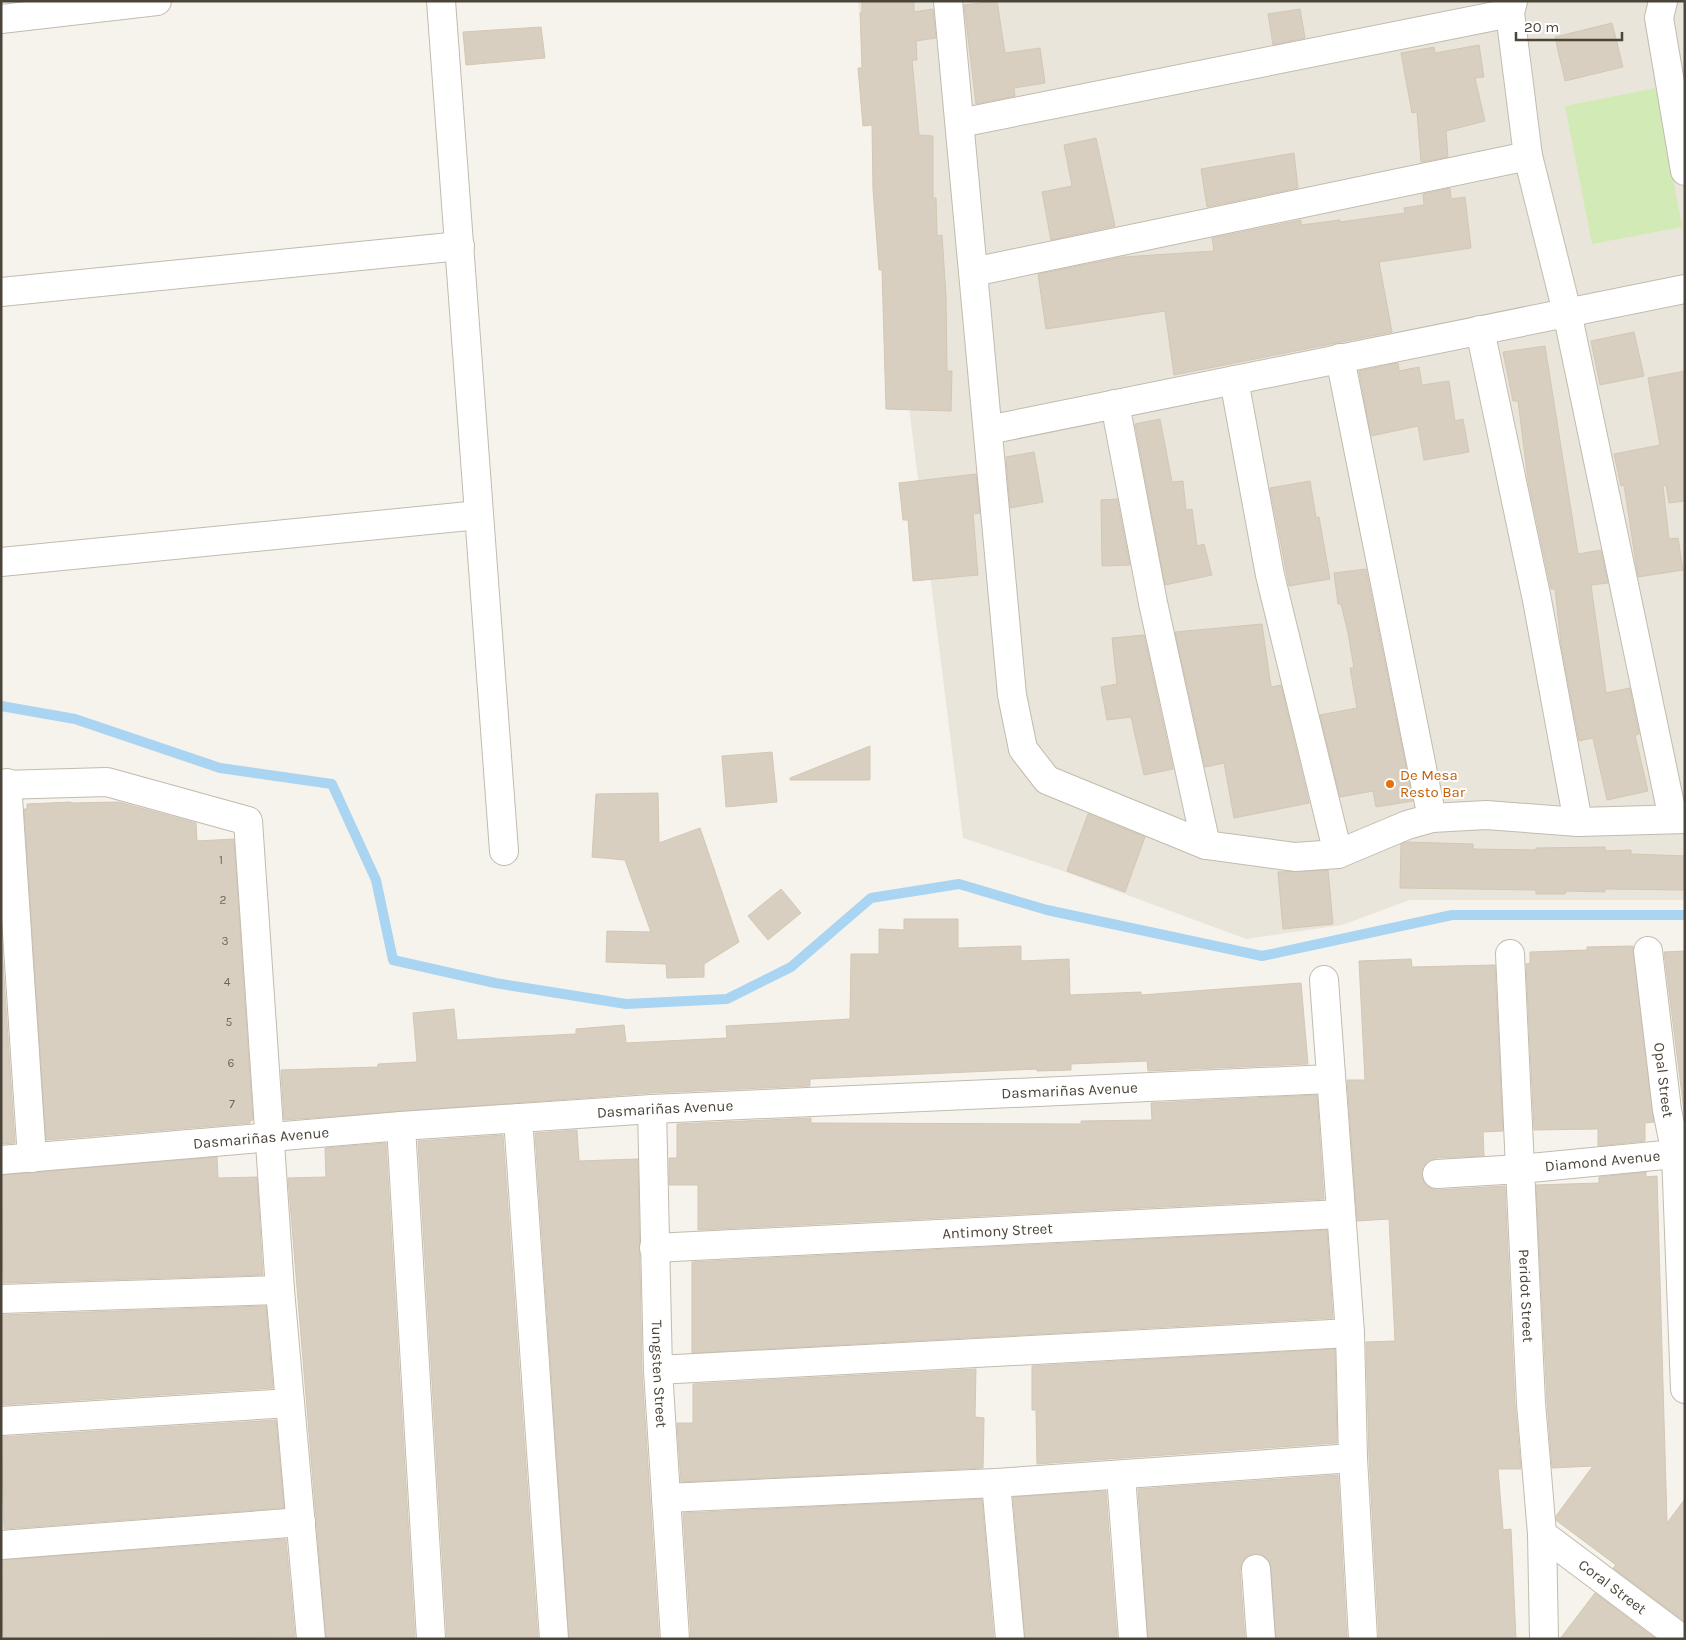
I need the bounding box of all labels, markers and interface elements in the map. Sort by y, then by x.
scale bar [1516,10,1622,42]
text: 20 m [1524,18,1559,36]
place label: De Mesa Resto Bar [1400,766,1466,801]
marker: De Mesa Resto Bar [1384,778,1396,790]
house number: 1 [219,853,223,867]
house number: 2 [220,893,227,907]
house number: 3 [221,934,229,948]
house number: 4 [224,975,231,989]
house number: 5 [226,1015,233,1029]
street label: Opal Street [1650,1041,1677,1120]
house number: 6 [228,1056,235,1070]
street label: Dasmariñas Avenue [1001,1079,1138,1103]
street label: Dasmariñas Avenue [596,1096,734,1122]
house number: 7 [229,1097,235,1111]
street label: Dasmariñas Avenue [192,1123,330,1153]
street label: Diamond Avenue [1544,1146,1661,1176]
street label: Antimony Street [942,1219,1054,1243]
street label: Peridot Street [1515,1249,1537,1343]
street label: Tungsten Street [648,1320,671,1429]
street label: Coral Street [1575,1556,1650,1618]

